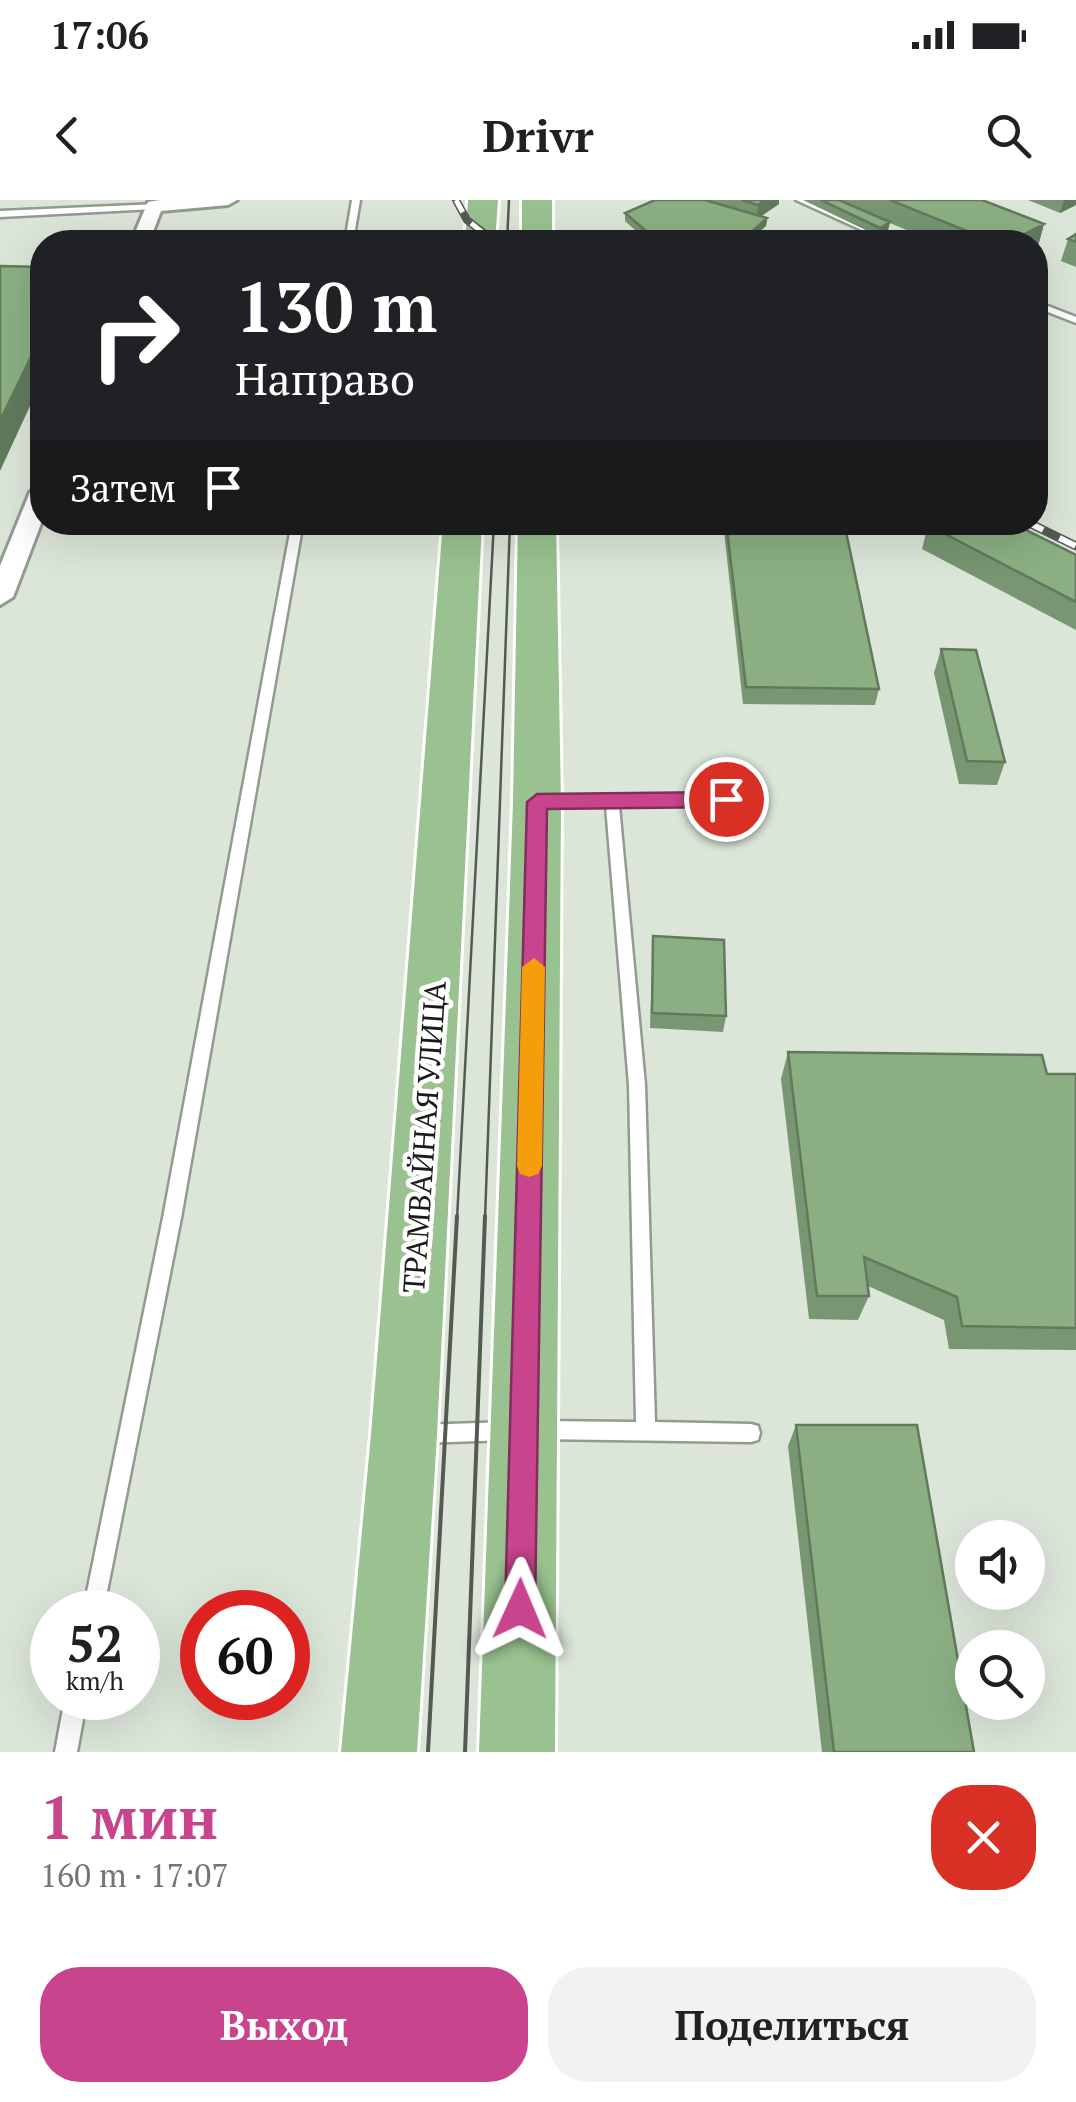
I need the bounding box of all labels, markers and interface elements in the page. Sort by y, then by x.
text: 17:06 [50,10,149,60]
text: Drivr [482,105,594,165]
icon: back [40,108,95,163]
icon: search [981,108,1036,163]
text: 130 m [235,259,437,352]
icon: right [70,270,200,400]
text: Направо [235,348,415,408]
icon: arrive [196,460,251,515]
text: Затем [70,463,176,513]
pin [684,757,769,842]
icon: arrive [699,772,754,827]
street label: ТРАМВАЙНАЯ УЛИЦА [393,979,455,1294]
map controls [955,1520,1045,1720]
button: sound [955,1520,1045,1610]
position arrow [468,1557,572,1661]
speed limit sign: 60 [180,1590,310,1720]
text: 52 [67,1610,123,1676]
button: search [955,1630,1045,1720]
text: km/h [66,1664,124,1697]
text: 1 мин [40,1777,218,1856]
button: close [931,1785,1036,1890]
text: 160 m · 17:07 [40,1854,228,1896]
button: Выход [40,1967,528,2082]
button: Поделиться [548,1967,1036,2082]

